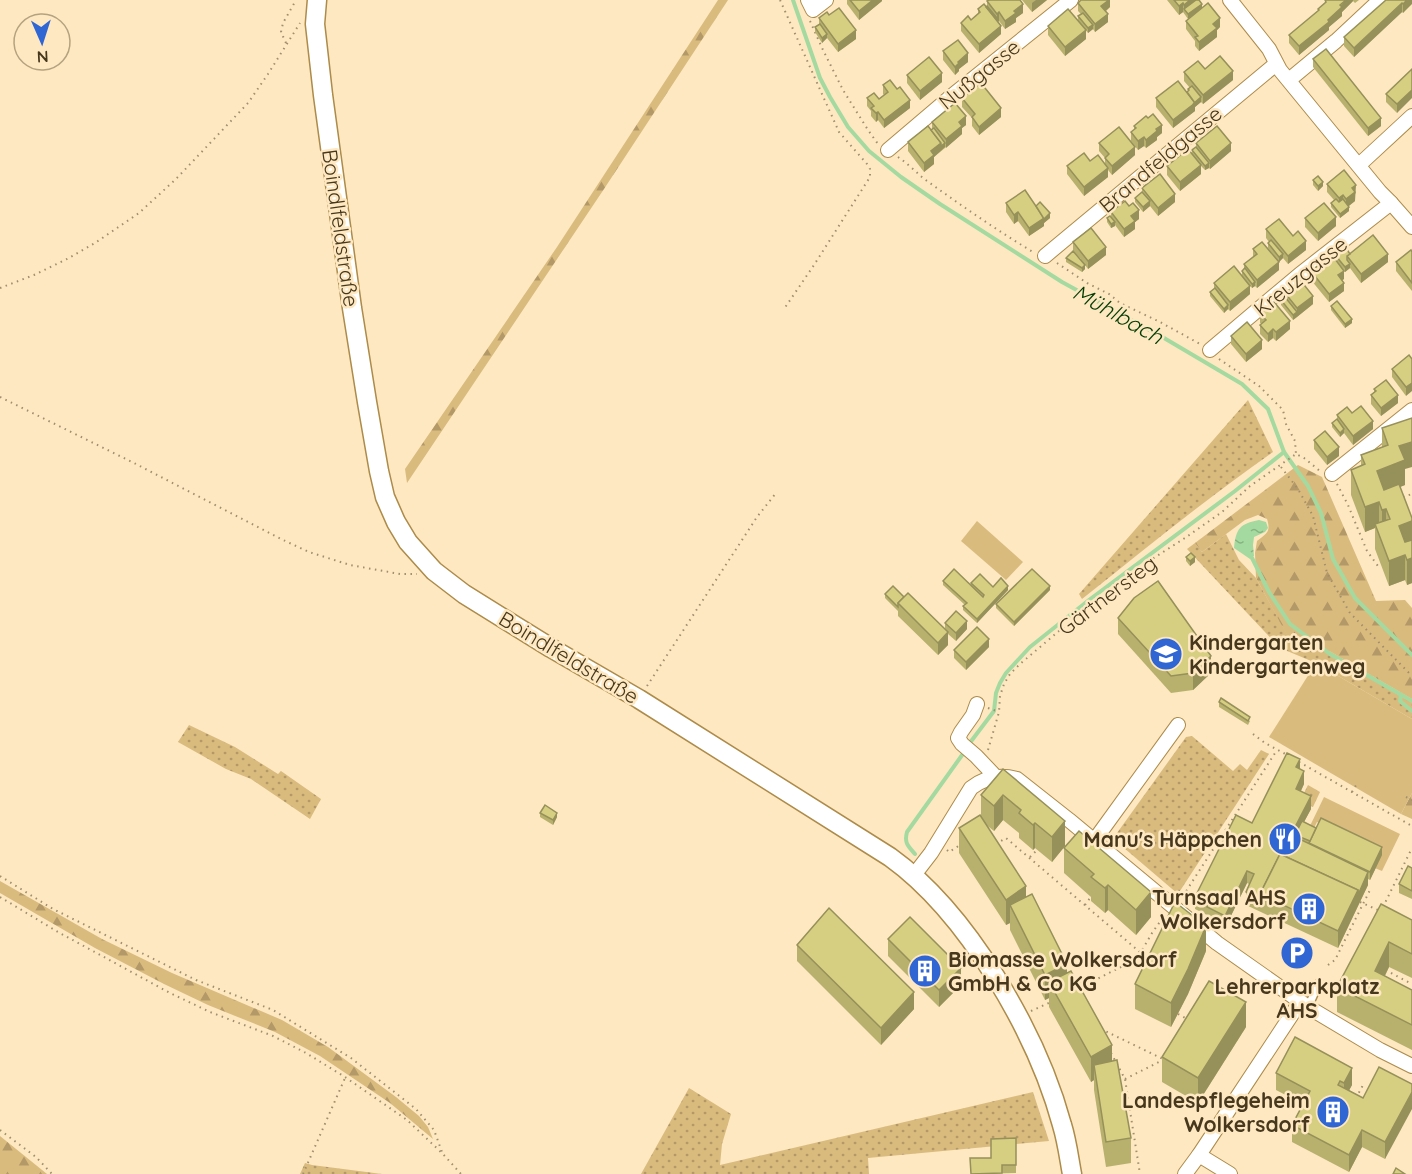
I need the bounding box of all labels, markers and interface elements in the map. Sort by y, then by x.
north arrow [12,12,72,72]
street label: Nußgasse [933,33,1025,115]
text: N [36,47,49,67]
street label: Brandfeldgasse [1093,100,1227,218]
street label: Boindlfeldstraße [317,148,365,308]
street label: Kreuzgasse [1248,230,1352,322]
water label: Mühlbach [1068,278,1168,350]
street label: Gärtnersteg [1053,550,1161,640]
street label: Boindlfeldstraße [494,605,644,709]
place label: Kindergarten Kindergartenweg [1189,629,1365,679]
school or university icon: Kindergarten Kindergartenweg [1148,636,1184,672]
restaurant icon: Manu's Häppchen [1267,821,1303,857]
place label: Manu's Häppchen [1084,826,1262,852]
place label: Turnsaal AHS Wolkersdorf [1152,884,1287,934]
building icon: Turnsaal AHS Wolkersdorf [1291,891,1327,927]
parking icon: Lehrerparkplatz AHS [1279,935,1315,971]
place label: Biomasse Wolkersdorf GmbH & Co KG [948,946,1178,996]
building icon: Biomasse Wolkersdorf GmbH & Co KG [907,953,943,989]
place label: Lehrerparkplatz AHS [1215,973,1379,1023]
place label: Landespflegeheim Wolkersdorf [1122,1087,1311,1137]
building icon: Landespflegeheim Wolkersdorf [1315,1094,1351,1130]

